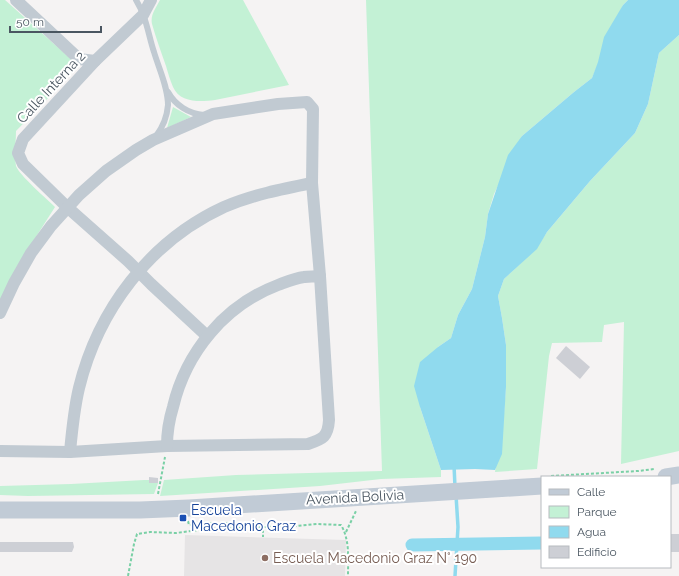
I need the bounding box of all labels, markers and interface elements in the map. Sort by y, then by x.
scale bar [10,8,101,34]
text: 50 m [16,15,44,29]
street label: Calle Interna 2 [14,48,88,126]
legend [541,476,671,568]
text: Calle [577,485,605,499]
street label: Avenida Bolivia [306,486,404,508]
place label: Escuela Macedonio Graz [191,502,296,534]
text: Parque [577,505,617,519]
marker: Escuela Macedonio Graz [178,513,188,523]
text: Agua [577,525,606,539]
text: Edificio [577,545,617,559]
place label: Escuela Macedonio Graz N° 190 [273,550,477,566]
marker: Escuela Macedonio Graz N° 190 [260,553,270,563]

